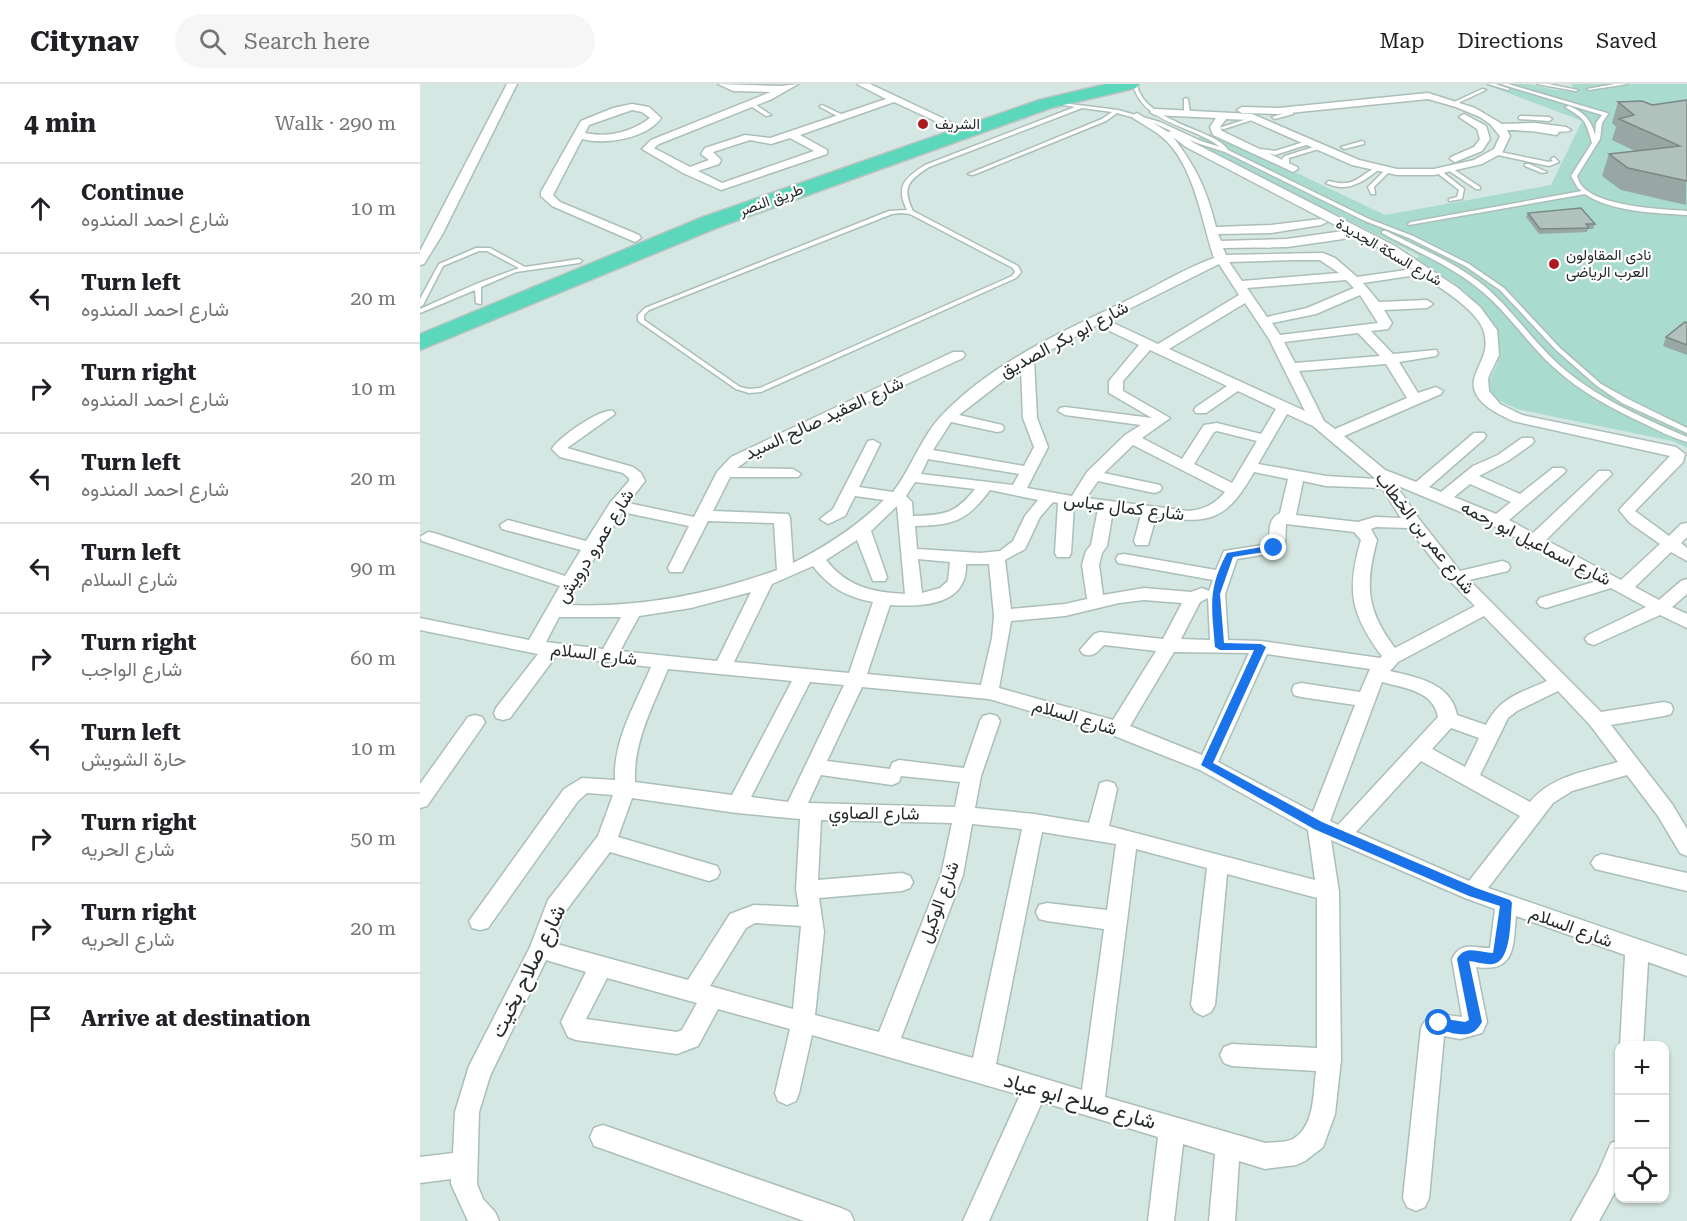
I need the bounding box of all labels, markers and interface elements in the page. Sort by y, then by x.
search box [175,14,595,68]
text: Citynav [30,25,139,58]
icon: search [196,25,229,58]
text: Search here [244,29,370,54]
text: Map [1380,29,1424,53]
text: Directions [1457,29,1563,53]
text: Saved [1596,29,1657,53]
text: 4 min [24,108,96,138]
text: Walk · 290 m [275,111,396,135]
place label: الشريف [935,115,980,133]
marker: الشريف [916,117,930,131]
text: Continue [81,180,184,205]
street label: طريق النصر [735,180,806,221]
icon: ahead [24,192,57,225]
text: 10 m [350,196,396,220]
text: شارع احمد المندوه [81,207,229,231]
street label: شارع السكة الجديدة [1332,214,1445,291]
place label: نادى المقاولون العرب الرياضى [1566,246,1651,282]
marker: نادى المقاولون العرب الرياضى [1547,257,1561,271]
text: Turn left [81,270,181,295]
icon: left [24,282,57,315]
text: 20 m [350,286,396,310]
street label: شارع ابو بكر الصديق [996,296,1133,383]
text: شارع احمد المندوه [81,297,229,321]
text: Turn right [81,360,196,385]
icon: right [24,372,57,405]
street label: شارع العقيد صالح السيد [741,372,907,465]
text: 10 m [350,376,396,400]
text: شارع احمد المندوه [81,387,229,411]
text: Turn left [81,450,181,475]
icon: left [24,462,57,495]
text: 20 m [350,466,396,490]
street label: شارع عمر بن الخطاب [1370,468,1480,599]
text: شارع احمد المندوه [81,477,229,501]
street label: شارع عمرو درويش [551,485,640,608]
street label: شارع كمال عباس [1062,489,1186,526]
street label: شارع اسماعيل ابو رحمه [1457,496,1615,591]
route end [1260,534,1286,560]
text: Turn left [81,540,181,565]
icon: left [24,552,57,585]
text: 90 m [350,556,396,580]
text: شارع السلام [81,567,178,591]
text: Turn right [81,630,196,655]
street label: شارع السلام [549,638,638,671]
icon: right [24,642,57,675]
text: 60 m [350,646,396,670]
text: شارع الواجب [81,657,182,681]
street label: شارع السلام [1030,694,1120,741]
text: Turn left [81,720,181,745]
icon: left [24,732,57,765]
text: 10 m [350,736,396,760]
text: حارة الشويش [81,747,186,771]
street label: شارع الصاوي [828,801,920,829]
text: Turn right [81,810,196,835]
icon: right [24,822,57,855]
text: 50 m [350,826,396,850]
text: شارع الحريه [81,837,175,861]
street label: شارع الوكيل [914,858,965,946]
text: Turn right [81,900,196,925]
street label: شارع صلاح بخيت [485,901,572,1042]
street label: شارع السلام [1526,902,1616,953]
icon: right [24,912,57,945]
text: 20 m [350,916,396,940]
text: شارع الحريه [81,927,175,951]
icon: arrive [24,1002,57,1035]
text: Arrive at destination [81,1006,310,1031]
route start [1425,1009,1451,1035]
map controls [1615,1041,1669,1203]
button: + [1615,1041,1669,1095]
street label: شارع صلاح ابو عياد [1001,1068,1159,1136]
button: − [1615,1095,1669,1149]
button: locate [1615,1149,1669,1203]

